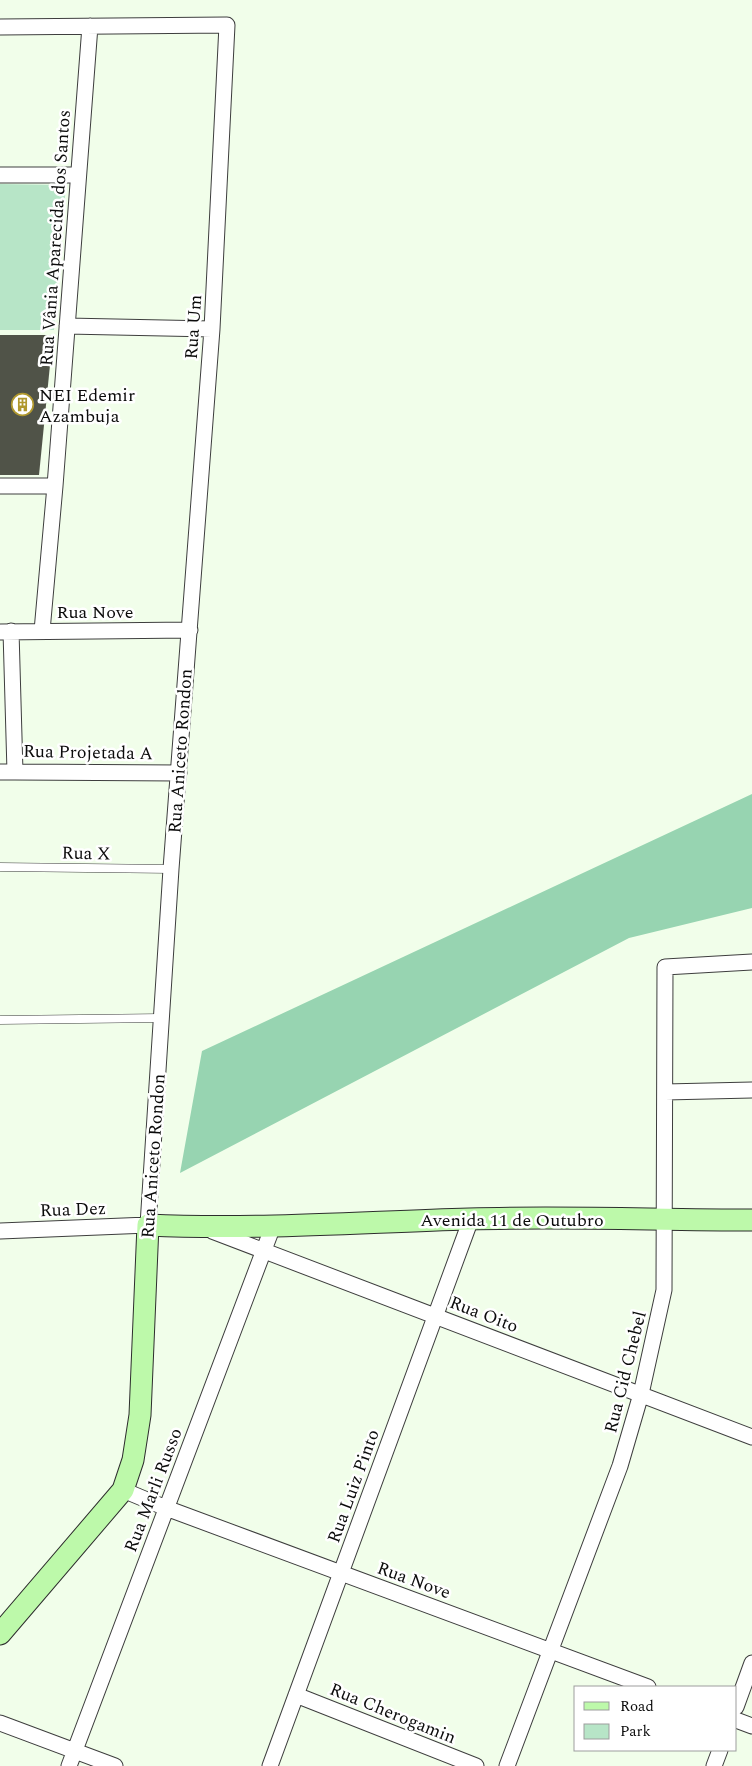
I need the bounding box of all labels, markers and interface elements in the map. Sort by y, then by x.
street label: Rua Vânia Aparecida dos Santos [33,109,78,367]
street label: Rua Um [178,294,209,360]
place label: NEI Edemir Azambuja [39,382,135,430]
building icon: NEI Edemir Azambuja [11,393,35,417]
street label: Rua Nove [57,599,133,626]
street label: Rua Aniceto Rondon [161,668,200,834]
street label: Rua Projetada A [23,738,153,767]
street label: Rua X [61,840,111,867]
street label: Rua Aniceto Rondon [134,1073,173,1239]
street label: Rua Dez [39,1195,107,1224]
street label: Avenida 11 de Outubro [420,1207,604,1234]
street label: Rua Oito [446,1289,522,1340]
street label: Rua Cid Chebel [597,1308,654,1436]
street label: Rua Marli Russo [117,1424,190,1556]
street label: Rua Luiz Pinto [320,1426,387,1547]
street label: Rua Nove [373,1555,455,1606]
street label: Rua Cherogamin [325,1676,460,1751]
legend [574,1686,737,1751]
text: Road [620,1695,654,1718]
text: Park [620,1720,651,1743]

